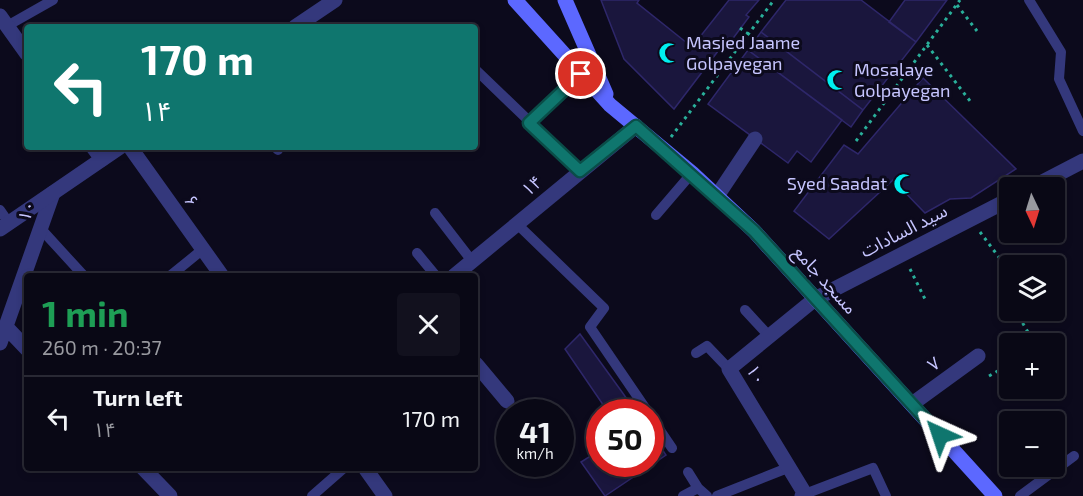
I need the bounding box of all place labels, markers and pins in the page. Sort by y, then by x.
place label: Masjed Jaame Golpayegan [686,31,800,74]
mosque icon: Masjed Jaame Golpayegan [657,41,681,65]
pin [555,48,606,99]
place label: Mosalaye Golpayegan [854,58,951,101]
mosque icon: Mosalaye Golpayegan [825,68,849,92]
place label: Syed Saadat [787,172,887,194]
mosque icon: Syed Saadat [892,172,916,196]

